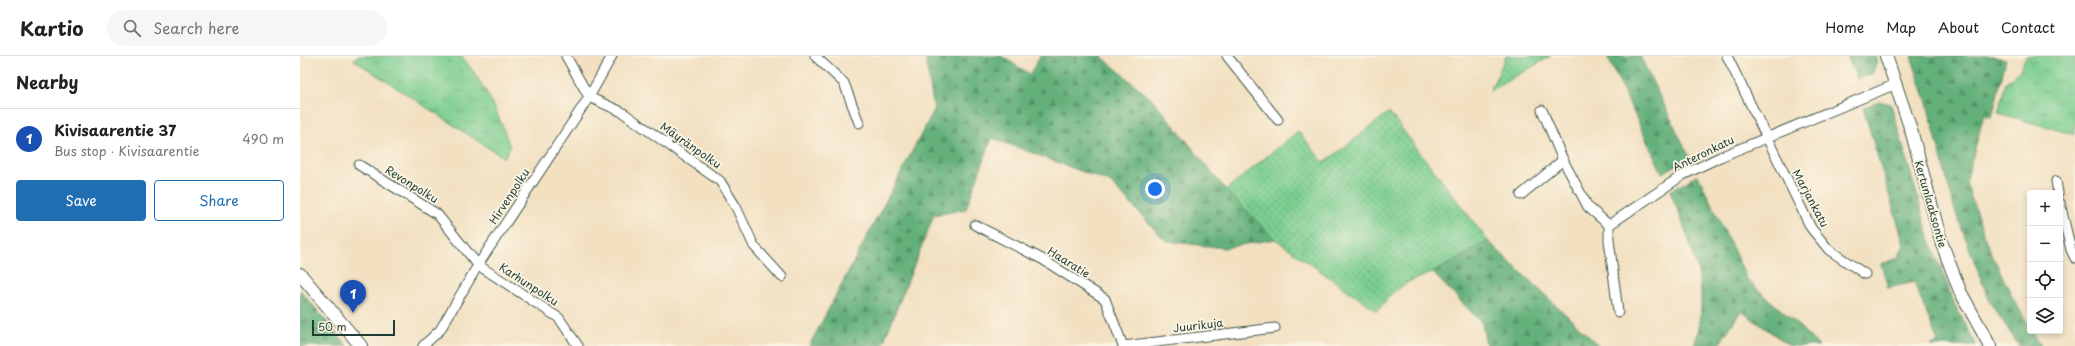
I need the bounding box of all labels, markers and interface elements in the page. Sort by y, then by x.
search box [107,10,387,46]
text: Kartio [20,14,83,42]
text: Search here [153,16,239,39]
icon: search [121,17,143,39]
text: Home [1825,17,1864,38]
text: Map [1886,17,1916,38]
text: About [1938,17,1979,38]
text: Contact [2001,17,2055,38]
text: Nearby [16,69,78,95]
text: Kivisaarentie 37 [54,118,176,141]
street label: Mäyränpolku [657,118,725,172]
text: 1 [26,129,32,148]
text: 490 m [242,129,284,148]
street label: Anteronkatu [1669,131,1737,175]
text: Bus stop · Kivisaarentie [54,141,200,160]
street label: Kertunlaaksontie [1910,158,1952,250]
street label: Revonpolku [382,161,442,207]
street label: Hirvenpolku [484,165,534,227]
street label: Marjankatu [1789,166,1833,230]
your location [1145,179,1165,199]
button: Save [16,180,146,221]
button: Share [154,180,284,221]
map controls [2027,190,2063,334]
button: + [2027,190,2063,226]
button: − [2027,226,2063,262]
street label: Haaratie [1044,242,1094,282]
street label: Karhunpolku [496,258,562,310]
button: locate [2027,262,2063,298]
pin: 1 [340,280,366,313]
button: layers [2027,298,2063,334]
street label: Juurikuja [1172,313,1224,337]
scale bar [312,318,395,337]
text: 50 m [318,318,347,335]

